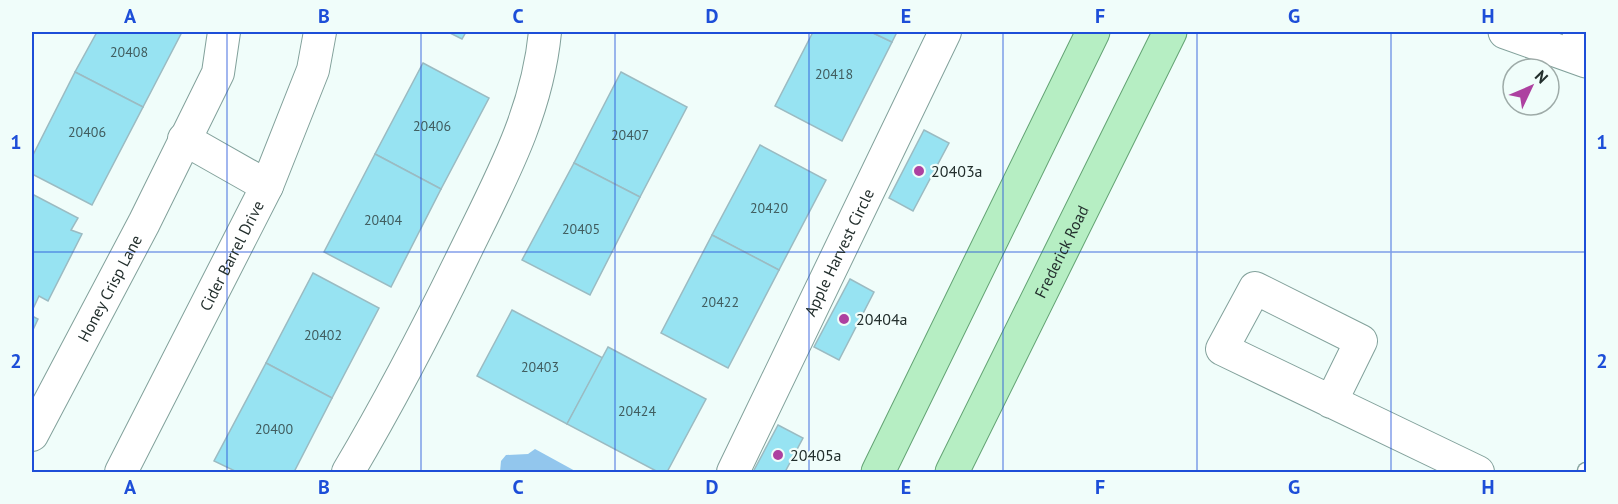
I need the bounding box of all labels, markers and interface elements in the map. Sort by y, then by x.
text: A [124,3,137,29]
text: B [318,3,330,29]
text: C [512,3,524,29]
text: D [706,3,719,29]
text: E [901,3,911,29]
text: F [1095,3,1105,29]
text: G [1288,3,1300,29]
text: H [1481,3,1495,29]
house number: 20408 [110,43,148,61]
north arrow [1501,57,1561,117]
house number: 20418 [815,65,853,83]
text: N [1531,66,1553,87]
house number: 20406 [413,117,451,135]
house number: 20406 [68,123,106,141]
house number: 20407 [611,126,649,144]
text: 1 [10,129,22,155]
text: 1 [1596,129,1608,155]
place label: 20403a [931,161,983,181]
marker: 20403a [912,164,926,178]
street label: Apple Harvest Circle [800,185,878,319]
street label: Cider Barrel Drive [195,197,268,314]
house number: 20420 [750,199,788,217]
street label: Frederick Road [1030,202,1093,301]
house number: 20404 [364,211,402,229]
house number: 20405 [562,220,600,238]
street label: Honey Crisp Lane [73,231,146,345]
house number: 20422 [701,293,739,311]
place label: 20404a [856,309,908,329]
marker: 20404a [837,312,851,326]
house number: 20402 [304,326,342,344]
text: 2 [10,348,22,374]
text: 2 [1596,348,1608,374]
house number: 20403 [521,358,559,376]
house number: 20424 [618,402,656,420]
house number: 20400 [255,420,293,438]
place label: 20405a [790,445,842,465]
marker: 20405a [771,448,785,462]
text: A [124,474,137,500]
text: B [318,474,330,500]
text: C [512,474,524,500]
text: D [706,474,719,500]
text: E [901,474,911,500]
text: F [1095,474,1105,500]
text: G [1288,474,1300,500]
text: H [1481,474,1495,500]

